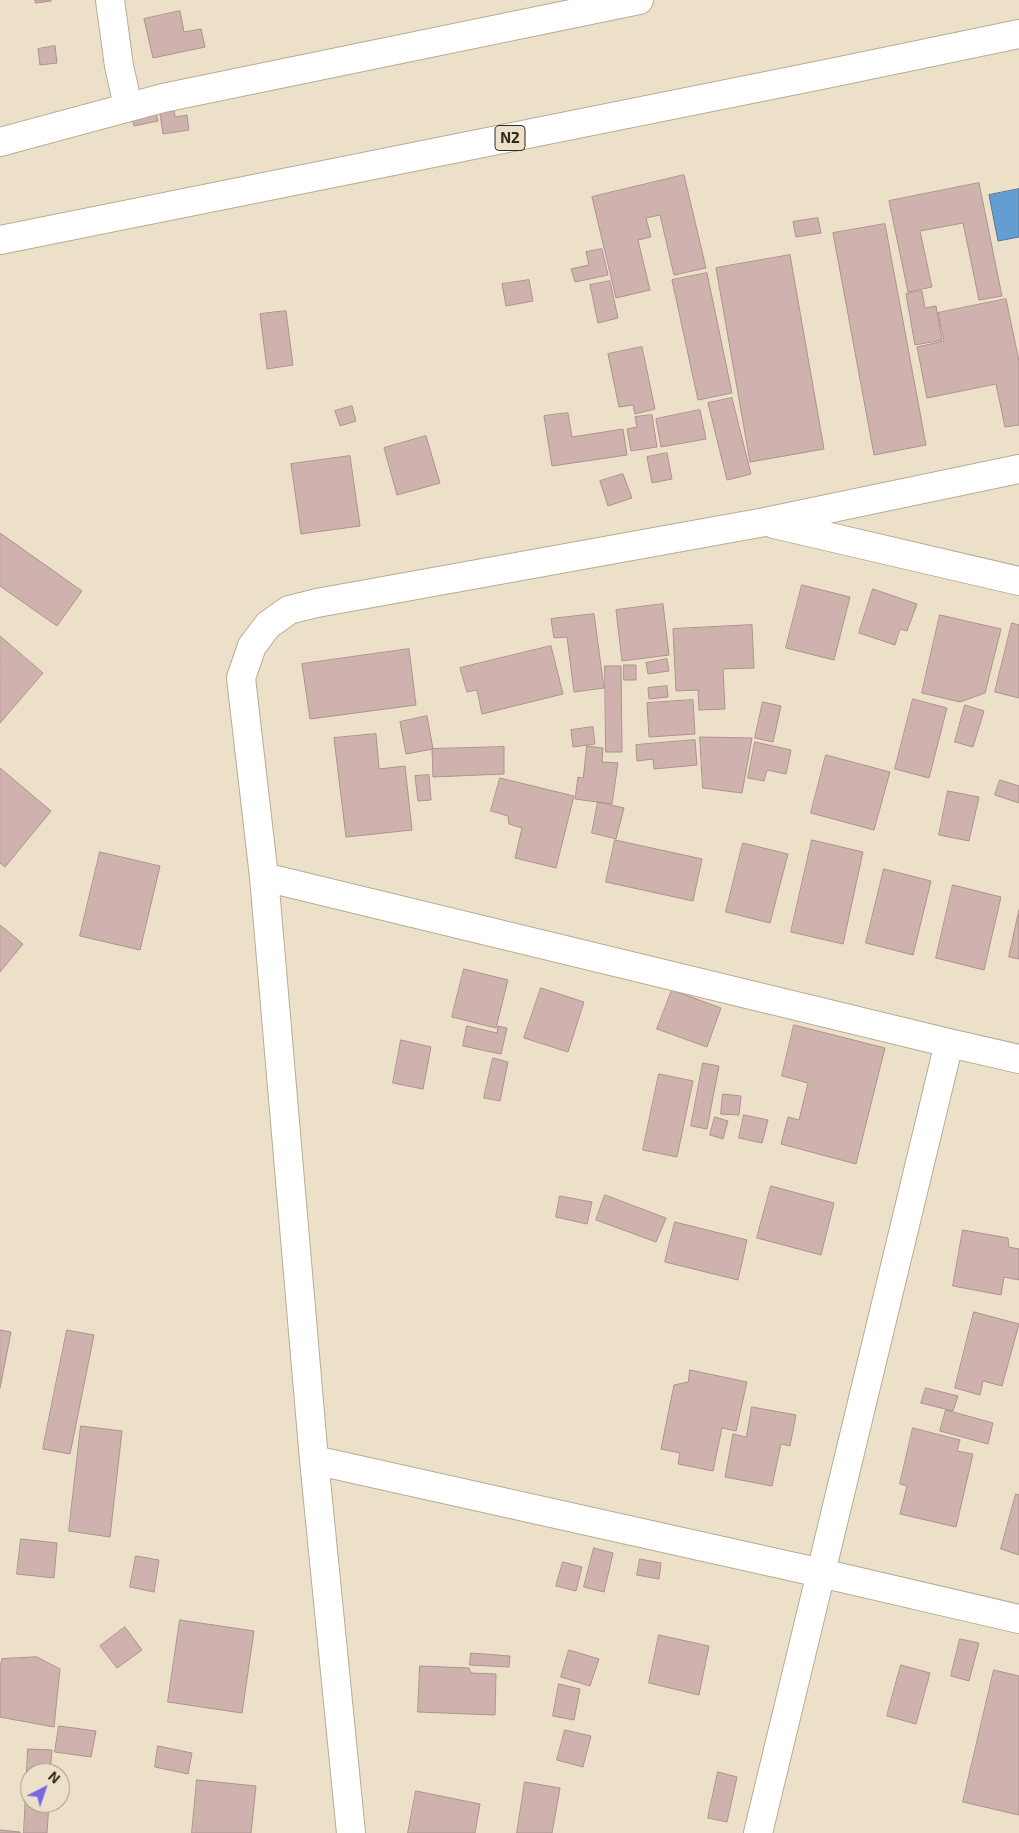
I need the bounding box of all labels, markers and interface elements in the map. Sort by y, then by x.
road number: N2 [495,126,525,150]
north arrow [20,1763,70,1813]
text: N [45,1767,64,1787]

